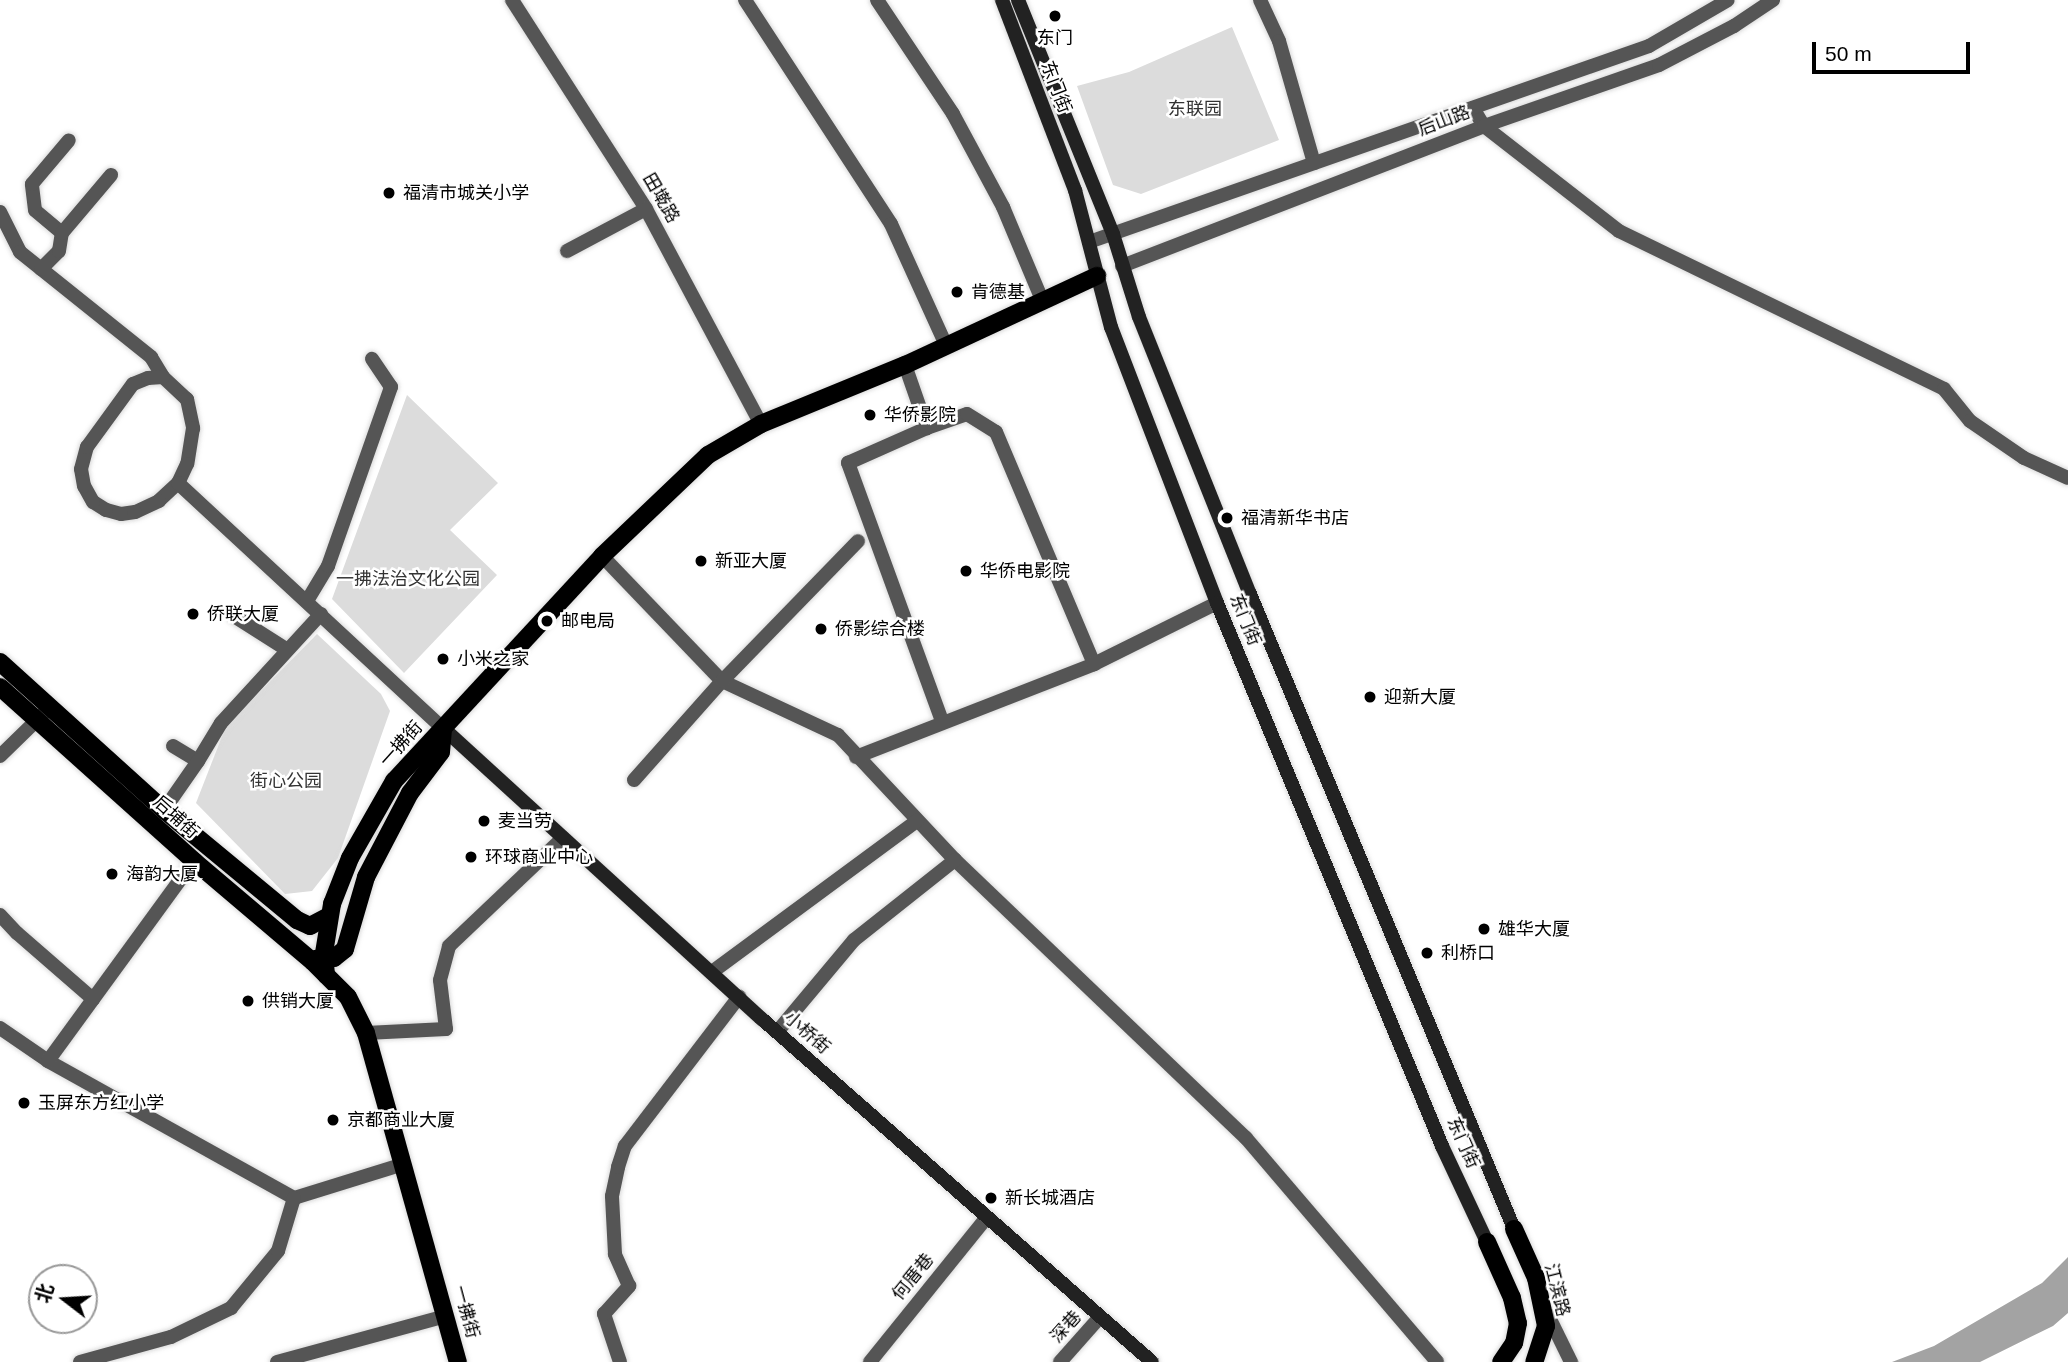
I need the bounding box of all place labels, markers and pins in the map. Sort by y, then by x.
marker: 东门 [1047,8,1063,24]
place label: 东门 [1037,27,1073,49]
place label: 福清市城关小学 [403,182,529,204]
marker: 福清市城关小学 [381,185,397,201]
place label: 肯德基 [971,281,1025,303]
marker: 肯德基 [949,284,965,300]
place label: 华侨影院 [884,404,956,426]
marker: 华侨影院 [862,407,878,423]
place label: 福清新华书店 [1241,507,1349,529]
marker: 福清新华书店 [1219,510,1235,526]
place label: 新亚大厦 [715,550,787,572]
marker: 新亚大厦 [693,553,709,569]
place label: 华侨电影院 [980,560,1070,582]
marker: 华侨电影院 [958,563,974,579]
place label: 侨联大厦 [207,603,279,625]
marker: 侨联大厦 [185,606,201,622]
place label: 邮电局 [561,610,615,632]
marker: 邮电局 [539,613,555,629]
place label: 侨影综合楼 [835,618,925,640]
marker: 侨影综合楼 [813,621,829,637]
place label: 小米之家 [457,648,529,670]
marker: 小米之家 [435,651,451,667]
place label: 迎新大厦 [1384,686,1456,708]
marker: 迎新大厦 [1362,689,1378,705]
place label: 麦当劳 [498,810,552,832]
marker: 麦当劳 [476,813,492,829]
place label: 环球商业中心 [485,846,593,868]
marker: 环球商业中心 [463,849,479,865]
place label: 海韵大厦 [126,863,198,885]
marker: 海韵大厦 [104,866,120,882]
place label: 雄华大厦 [1498,918,1570,940]
marker: 雄华大厦 [1476,921,1492,937]
place label: 利桥口 [1441,942,1495,964]
marker: 利桥口 [1419,945,1435,961]
place label: 供销大厦 [262,990,334,1012]
marker: 供销大厦 [240,993,256,1009]
place label: 玉屏东方红小学 [38,1092,164,1114]
marker: 玉屏东方红小学 [16,1095,32,1111]
place label: 京都商业大厦 [347,1109,455,1131]
marker: 京都商业大厦 [325,1112,341,1128]
place label: 新长城酒店 [1005,1187,1095,1209]
marker: 新长城酒店 [983,1190,999,1206]

